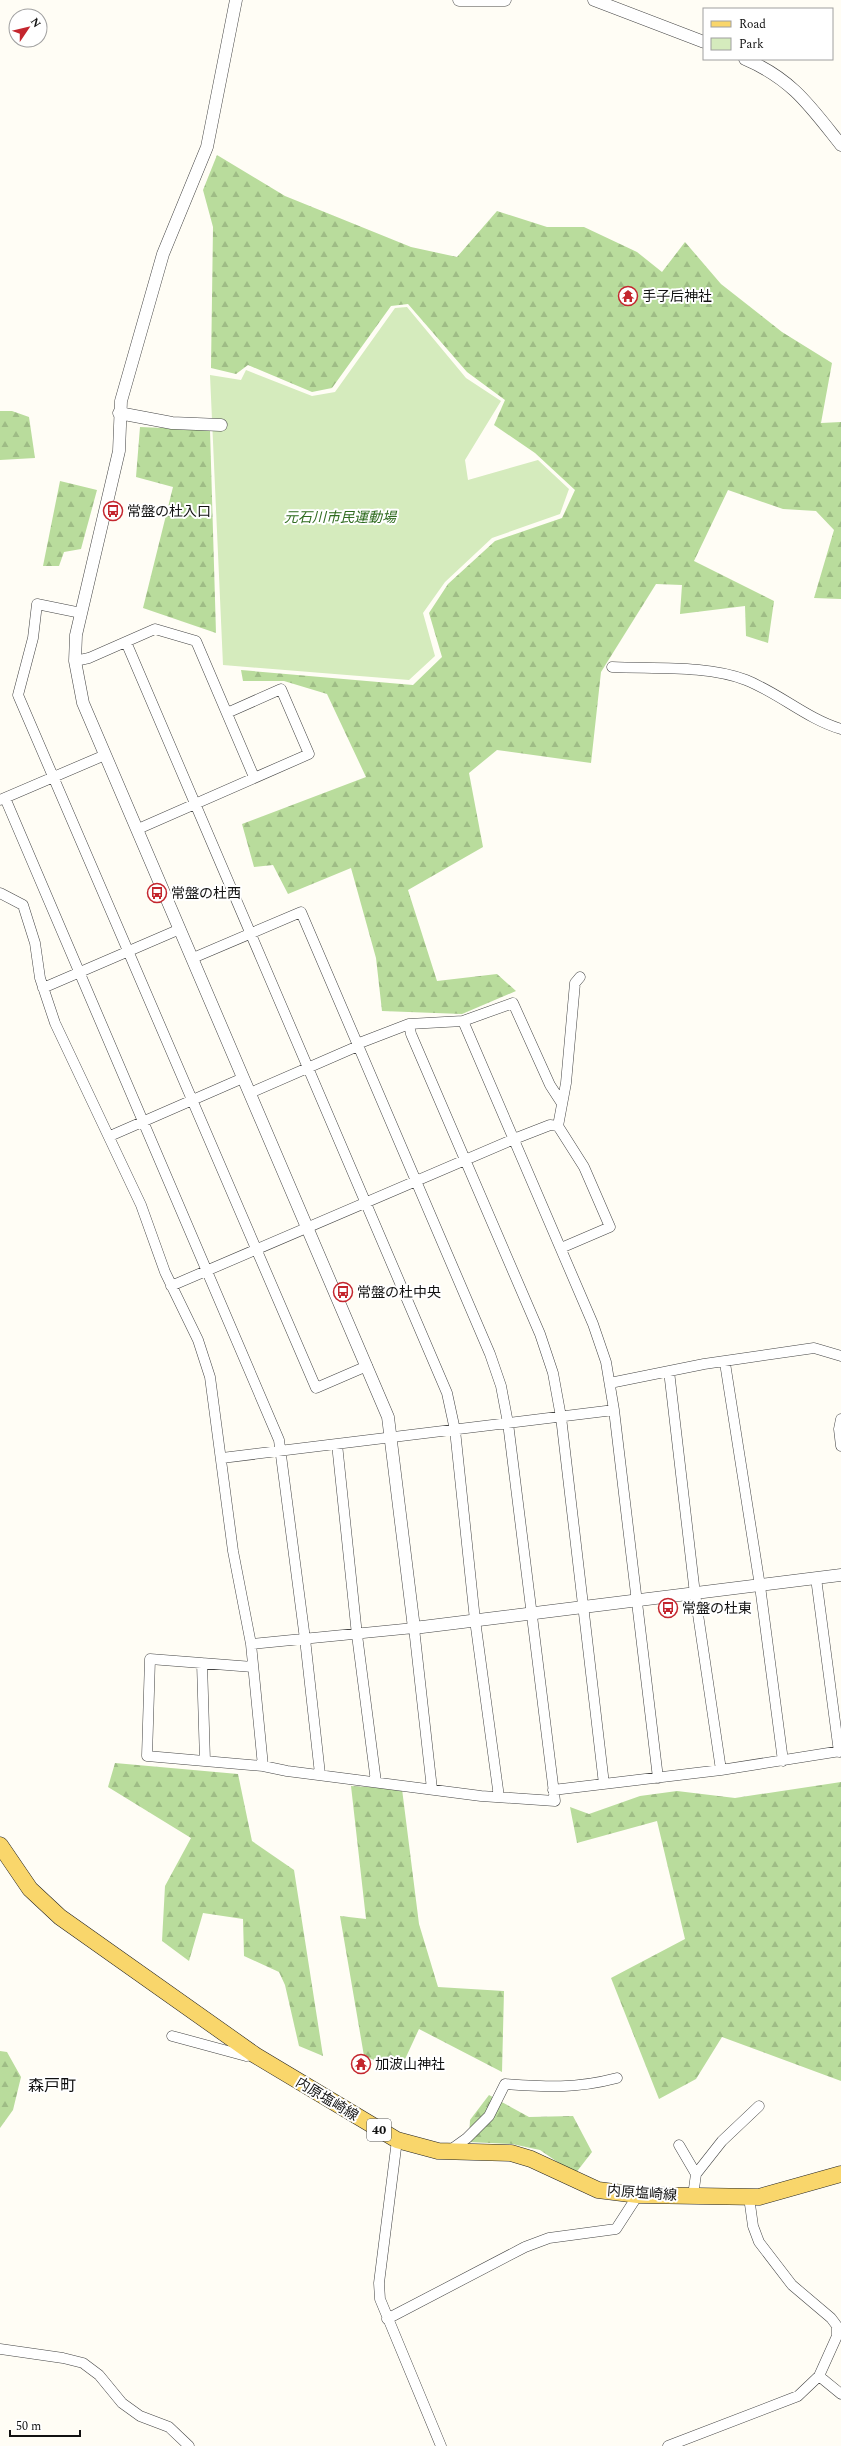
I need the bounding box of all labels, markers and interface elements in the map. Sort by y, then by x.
north arrow [8,8,48,48]
legend [703,8,833,60]
text: N [26,14,45,31]
text: Road [739,15,766,34]
text: Park [739,35,764,54]
temple icon: 手子后神社 [617,285,639,307]
place label: 手子后神社 [642,286,712,307]
bus stop icon: 常盤の杜入口 [102,500,124,522]
place label: 常盤の杜入口 [127,501,211,522]
park label: 元石川市民運動場 [284,507,398,528]
bus stop icon: 常盤の杜西 [146,882,168,904]
place label: 常盤の杜西 [171,883,241,904]
bus stop icon: 常盤の杜中央 [332,1281,354,1303]
place label: 常盤の杜中央 [357,1282,441,1303]
bus stop icon: 常盤の杜東 [657,1597,679,1619]
place label: 常盤の杜東 [682,1598,752,1619]
temple icon: 加波山神社 [350,2053,372,2075]
place label: 加波山神社 [375,2054,445,2075]
street label: 内原塩崎線 [292,2072,362,2126]
district label: 森戸町 [28,2074,76,2098]
road number: 40 [367,2119,391,2141]
street label: 内原塩崎線 [606,2180,678,2206]
scale bar [10,2412,80,2438]
text: 50 m [16,2417,41,2436]

